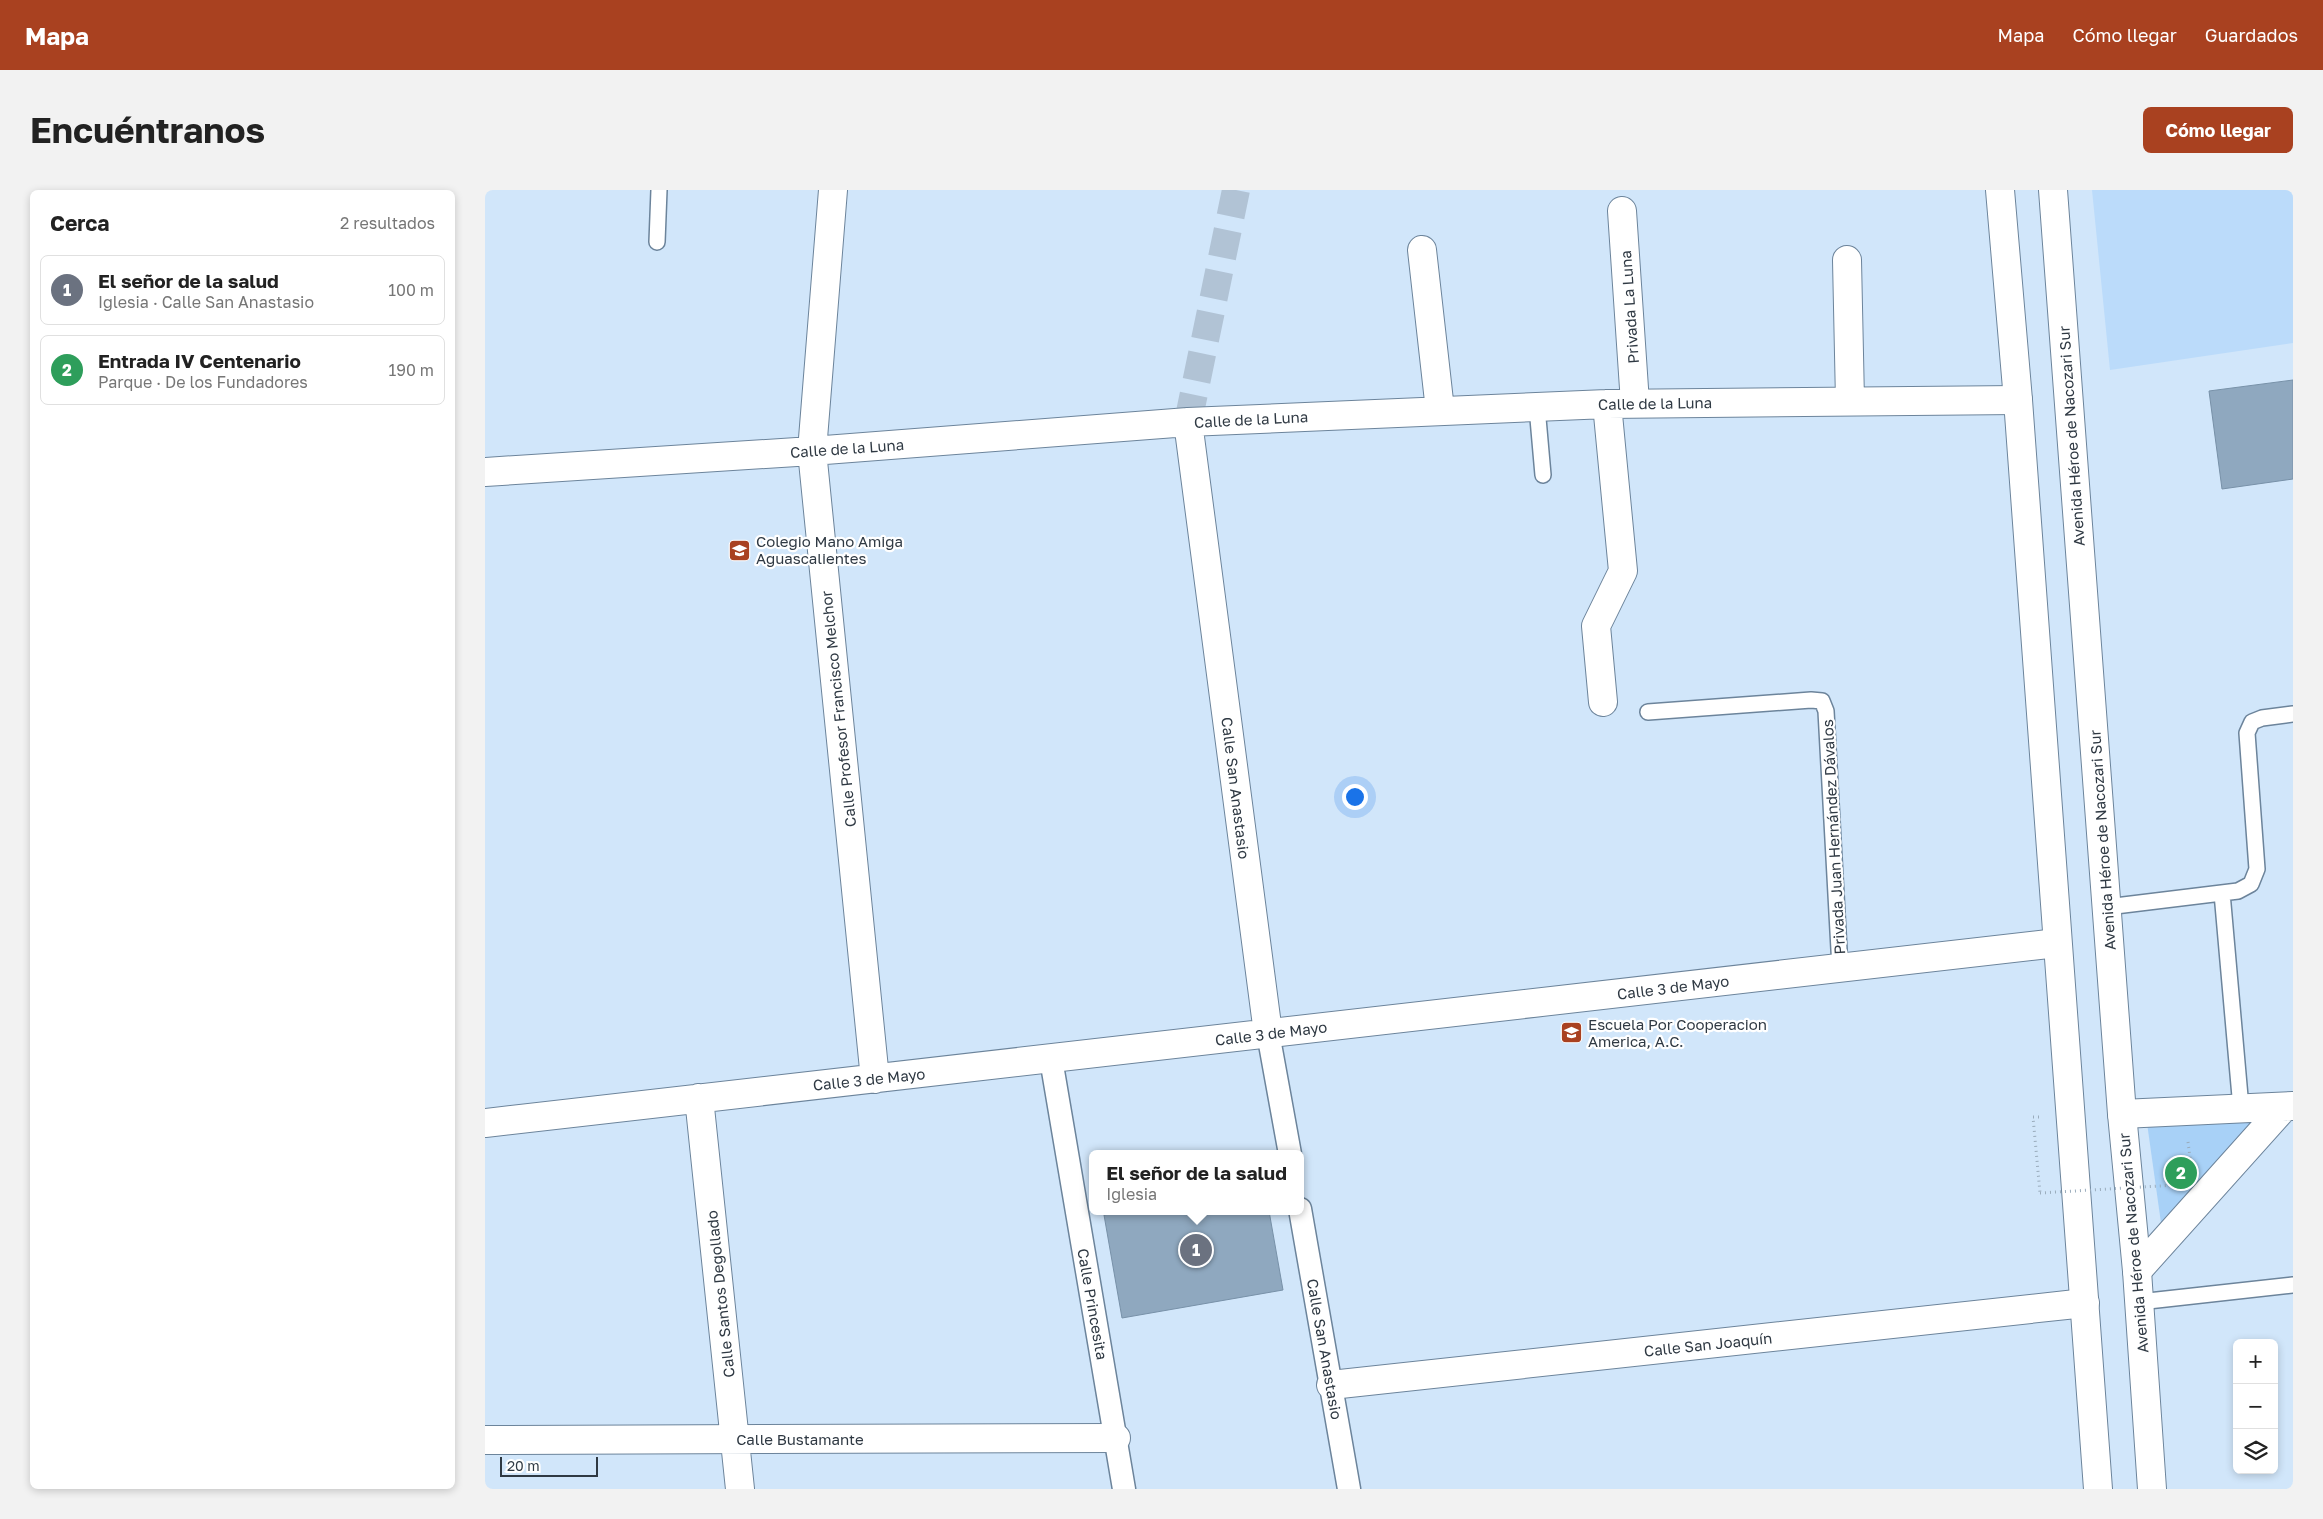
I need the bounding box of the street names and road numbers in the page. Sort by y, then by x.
street label: Privada La Luna [1616,250,1642,364]
street label: Avenida Héroe de Nacozari Sur [2054,325,2088,547]
street label: Calle de la Luna [1598,393,1712,413]
street label: Calle de la Luna [1193,407,1309,431]
street label: Calle de la Luna [789,435,905,461]
street label: Calle Profesor Francisco Melchor [817,590,859,828]
street label: Calle San Anastasio [1218,716,1254,860]
street label: Privada Juan Hernández Dávalos [1818,719,1848,955]
street label: Avenida Héroe de Nacozari Sur [2085,729,2119,951]
street label: Calle 3 de Mayo [1616,971,1730,1003]
street label: Calle 3 de Mayo [1214,1017,1328,1049]
street label: Calle 3 de Mayo [812,1064,926,1094]
street label: Avenida Héroe de Nacozari Sur [2114,1132,2152,1354]
street label: Calle Santos Degollado [702,1209,738,1379]
street label: Calle Princesita [1074,1247,1112,1361]
street label: Calle San Anastasio [1304,1277,1346,1421]
street label: Calle San Joaquín [1643,1328,1773,1360]
street label: Calle Bustamante [736,1430,864,1448]

